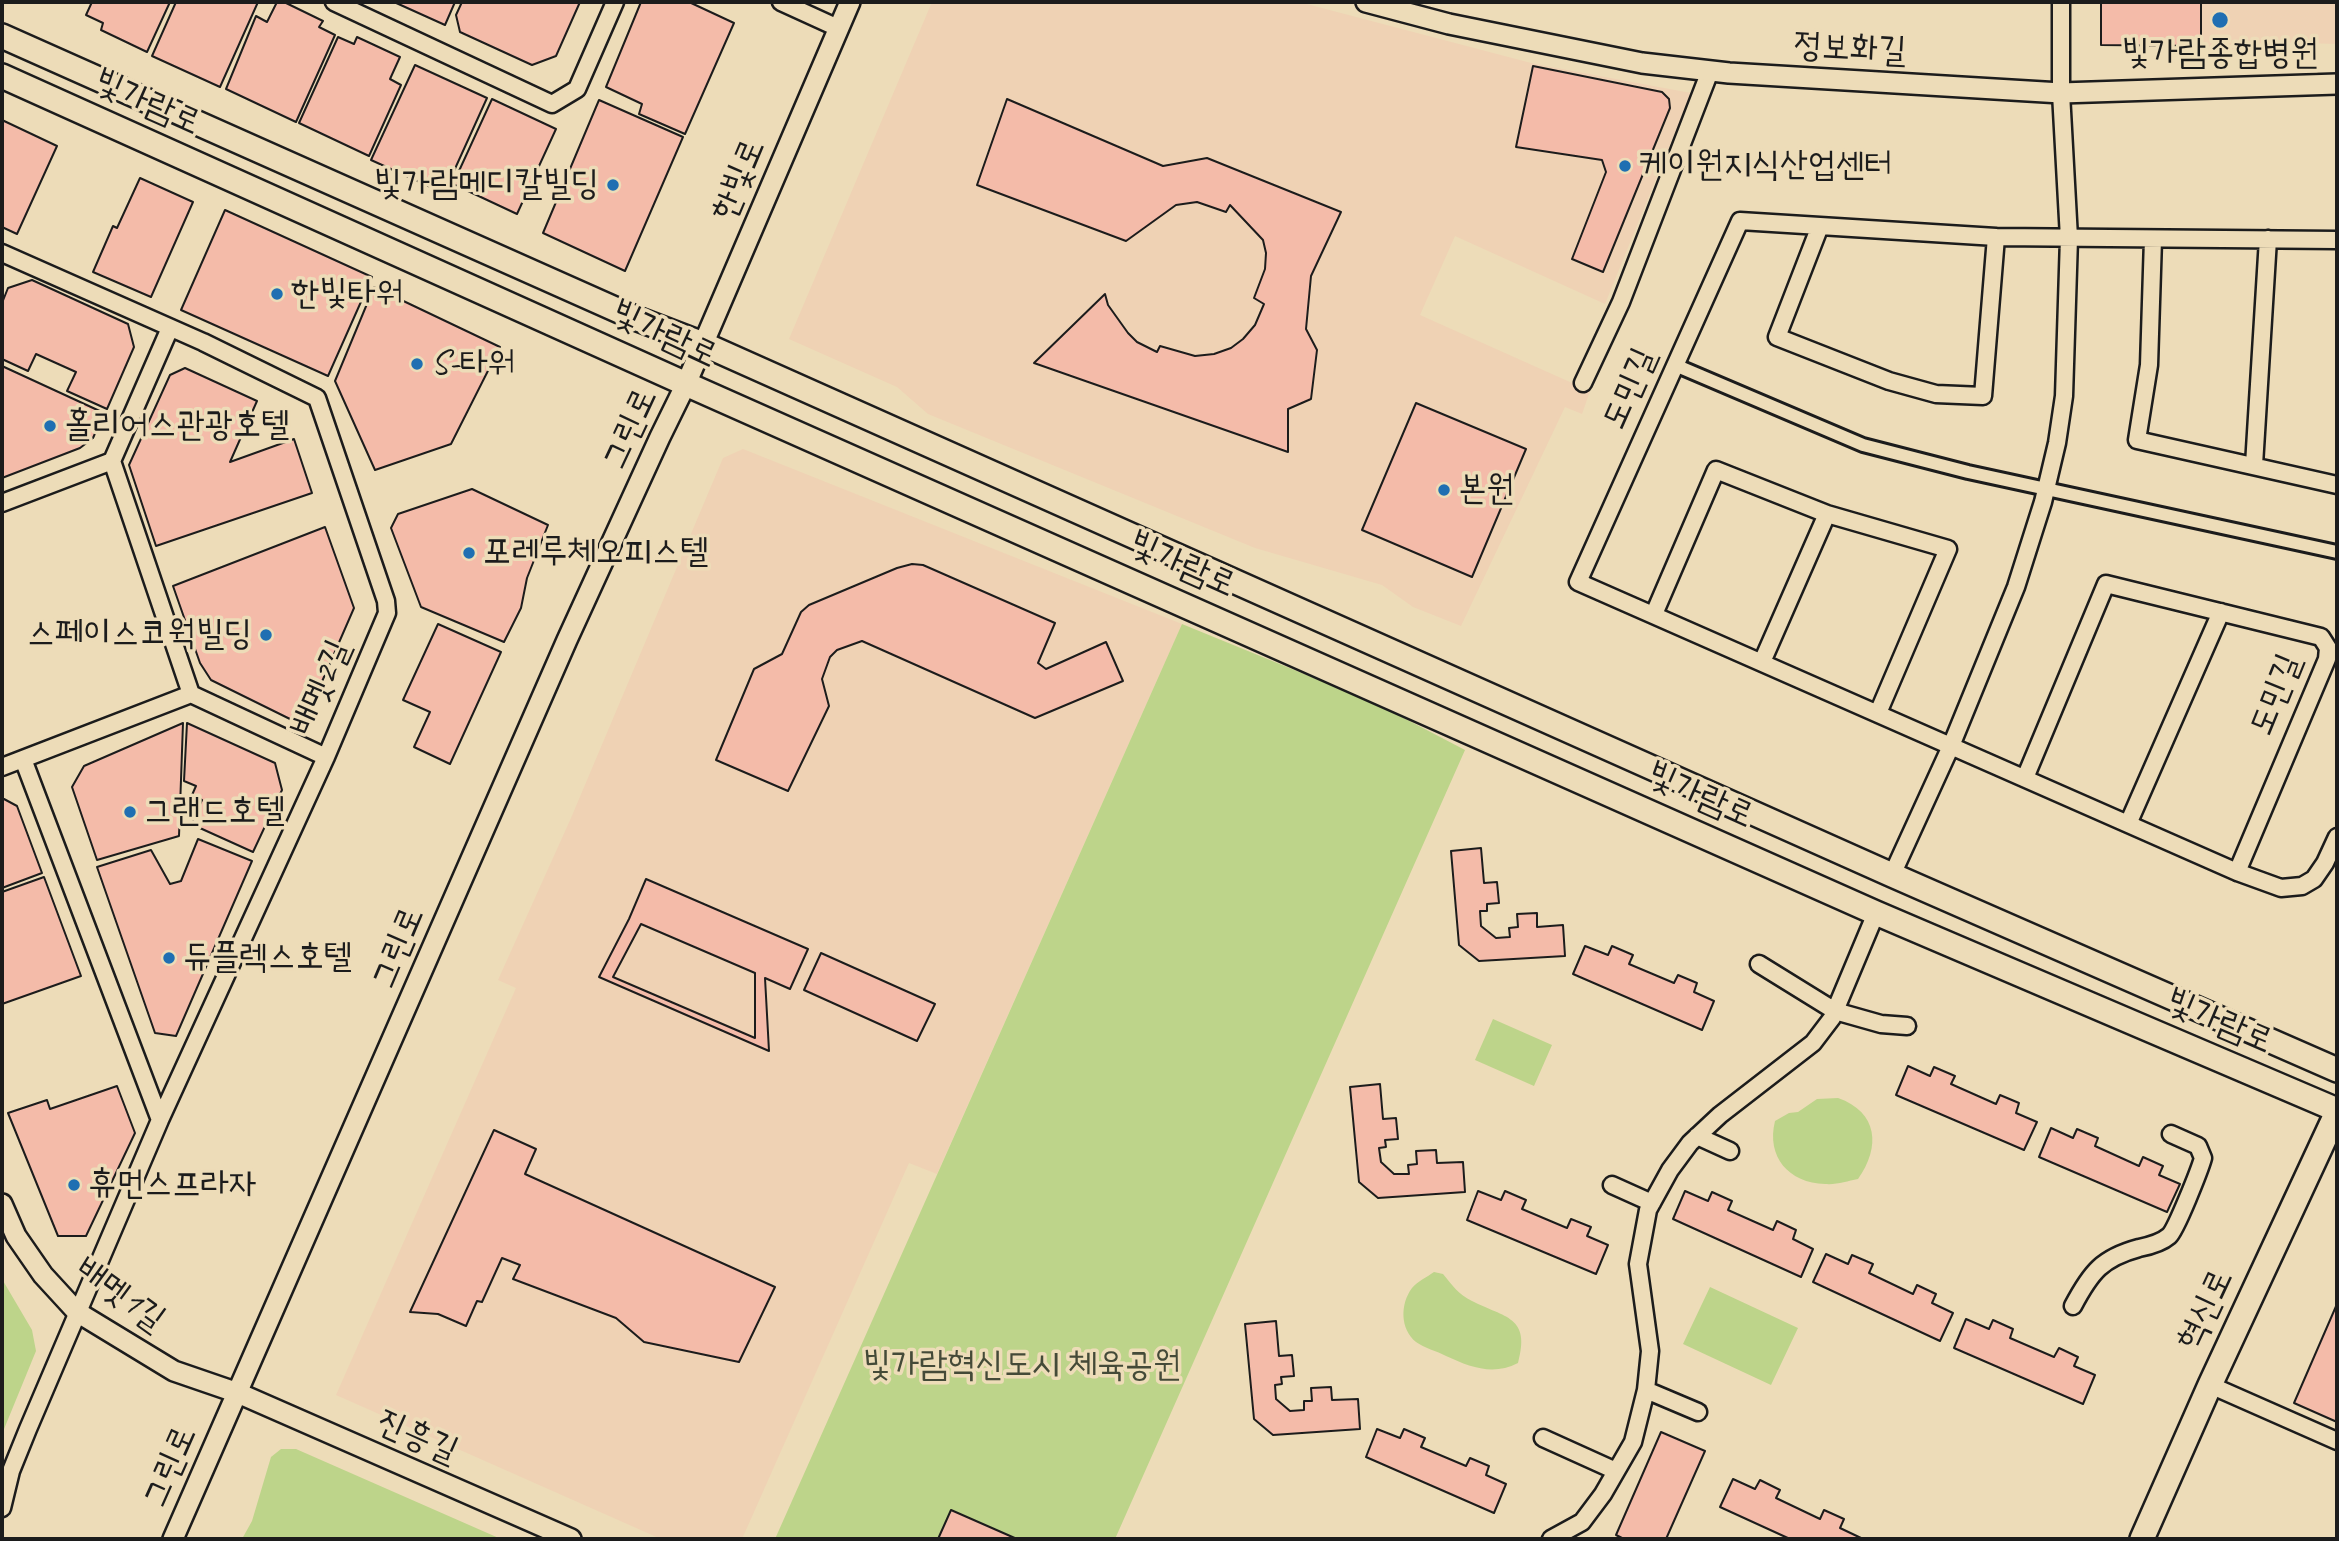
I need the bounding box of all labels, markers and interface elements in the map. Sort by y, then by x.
marker: 빛가람종합병원 [2210,10,2230,30]
street label: 정보화길 [1793,25,1907,73]
place label: 빛가람종합병원 [2121,33,2319,75]
street label: 빛가람로 [87,61,207,145]
street label: 한빛로 [703,133,775,227]
place label: 케이원지식산업센터 [1639,145,1892,187]
marker: 케이원지식산업센터 [1617,158,1633,174]
place label: 빛가람메디칼빌딩 [374,164,599,206]
marker: 빛가람메디칼빌딩 [605,177,621,193]
place label: 한빛타워 [291,273,404,315]
marker: 한빛타워 [269,286,285,302]
street label: 빛가람로 [604,292,724,378]
street label: 도민길 [1594,342,1666,436]
place label: S-타워 [431,343,516,385]
marker: S-타워 [409,356,425,372]
street label: 그린로 [593,382,667,476]
place label: 홀리어스관광호텔 [64,405,289,447]
marker: 홀리어스관광호텔 [42,418,58,434]
place label: 본원 [1458,469,1514,511]
marker: 본원 [1436,482,1452,498]
street label: 빛가람로 [1122,523,1242,607]
place label: 포레루체오피스텔 [483,532,708,574]
marker: 포레루체오피스텔 [461,545,477,561]
place label: 스페이스코웍빌딩 [27,614,252,656]
marker: 스페이스코웍빌딩 [258,627,274,643]
street label: 배멧2길 [281,634,361,742]
street label: 도민길 [2241,648,2311,742]
street label: 빛가람로 [1640,754,1760,838]
place label: 그랜드호텔 [144,791,285,833]
marker: 그랜드호텔 [122,804,138,820]
street label: 그린로 [362,901,434,995]
place label: 듀플렉스호텔 [183,937,352,979]
marker: 듀플렉스호텔 [161,950,177,966]
street label: 빛가람로 [2159,981,2279,1063]
place label: 휴먼스프라자 [88,1164,257,1206]
marker: 휴먼스프라자 [66,1177,82,1193]
street label: 배멧1길 [67,1249,173,1341]
street label: 혁신로 [2169,1263,2243,1357]
park label: 빛가람혁신도시 체육공원 [863,1345,1181,1387]
street label: 진흥길 [370,1401,464,1473]
street label: 그린로 [134,1420,206,1514]

